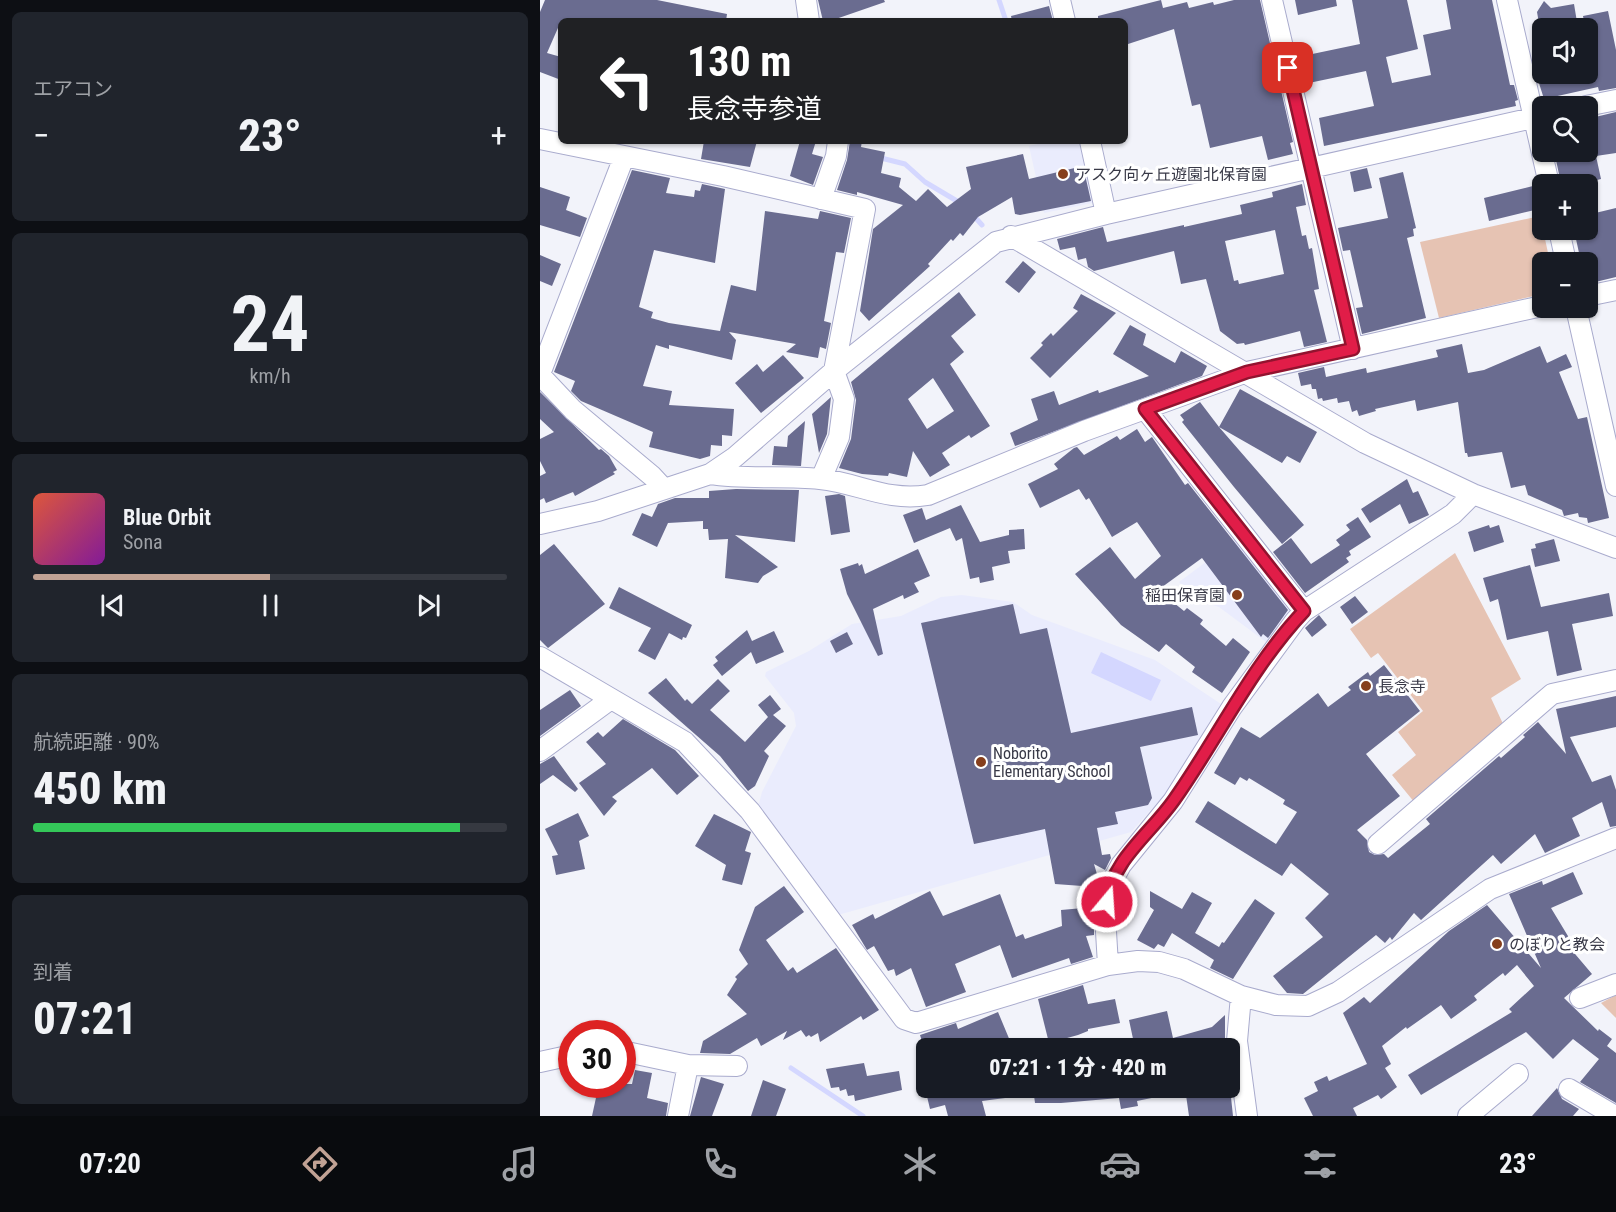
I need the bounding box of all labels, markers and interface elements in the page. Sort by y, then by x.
map controls [1532,18,1598,318]
button: sound [1532,18,1598,84]
text: 130 m [687,37,792,86]
icon: left [588,42,666,120]
pin [1262,42,1313,93]
icon: arrive [1271,51,1304,84]
text: エアコン [33,77,113,101]
text: 長念寺参道 [687,93,822,125]
button: search [1532,96,1598,162]
text: 23° [238,109,302,162]
text: − [33,116,50,155]
text: + [491,116,507,155]
place label: アスク向ヶ丘遊園北保育園 [1075,165,1267,184]
marker: アスク向ヶ丘遊園北保育園 [1056,167,1070,181]
button: + [1532,174,1598,240]
button: − [1532,252,1598,318]
text: 24 [231,279,309,370]
text: km/h [249,364,291,388]
text: Blue Orbit [123,505,211,530]
text: Sona [123,530,163,554]
place label: 稲田保育園 [1145,586,1225,605]
marker: 稲田保育園 [1230,588,1244,602]
icon: previous [96,589,129,622]
icon: pause [254,589,287,622]
icon: next [412,589,445,622]
place label: 長念寺 [1378,677,1426,696]
marker: 長念寺 [1359,679,1373,693]
text: 航続距離 · 90% [33,730,159,754]
place label: Noborito Elementary School [993,744,1110,781]
marker: Noborito Elementary School [974,755,988,769]
text: 450 km [33,762,167,815]
position arrow [1075,870,1139,934]
place label: のぼりと教会 [1509,935,1605,954]
marker: のぼりと教会 [1490,937,1504,951]
text: 到着 [33,960,73,984]
text: 07:21 [33,992,137,1045]
speed limit sign: 30 [558,1020,636,1098]
text: 07:21 · 1 分 · 420 m [989,1055,1167,1080]
icon: directions [299,1143,341,1185]
icon: music [499,1143,541,1185]
icon: phone [699,1143,741,1185]
icon: climate [899,1143,941,1185]
icon: car [1099,1143,1141,1185]
icon: filters [1299,1143,1341,1185]
text: 07:20 [79,1148,141,1180]
text: 23° [1499,1148,1537,1180]

